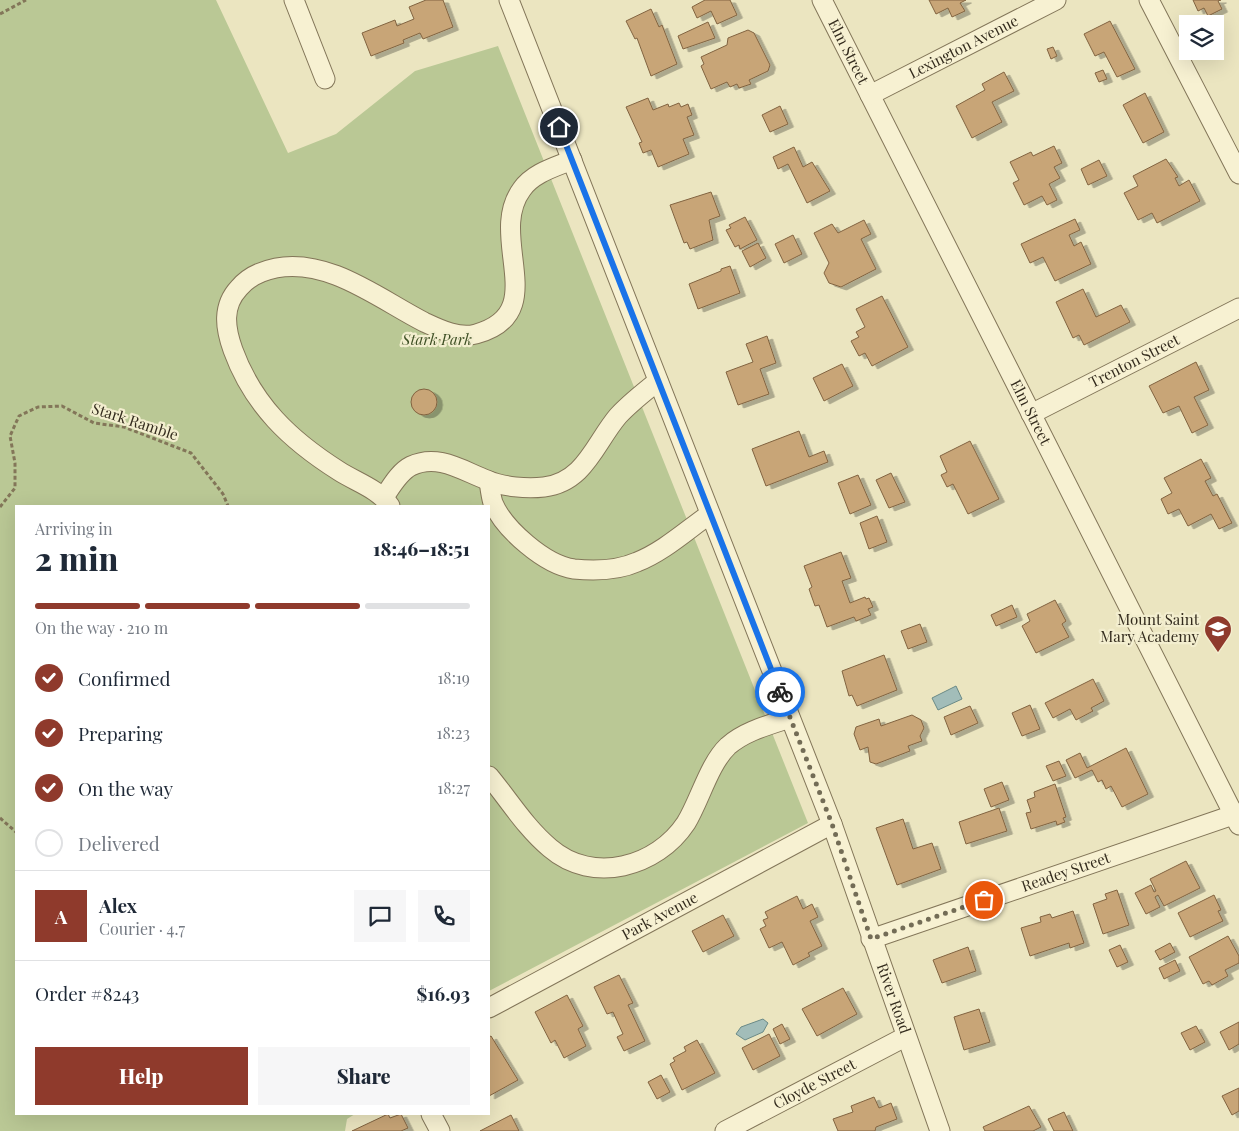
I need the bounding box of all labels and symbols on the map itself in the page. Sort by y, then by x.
street label: Lexington Avenue [905,10,1021,83]
street label: Elm Street [824,15,874,88]
pin [538,106,580,148]
park label: Stark Park [401,329,472,349]
street label: Trenton Street [1085,329,1183,392]
street label: Elm Street [1006,376,1057,449]
street label: Stark Ramble [90,398,181,444]
place label: Mount Saint Mary Academy [1100,609,1200,646]
school or university icon: Mount Saint Mary Academy [1203,614,1233,653]
courier [755,667,805,717]
street label: Readey Street [1019,847,1113,896]
pin [963,879,1005,921]
street label: Park Avenue [618,887,701,944]
street label: River Road [873,960,916,1036]
street label: Cloyde Street [769,1053,859,1113]

